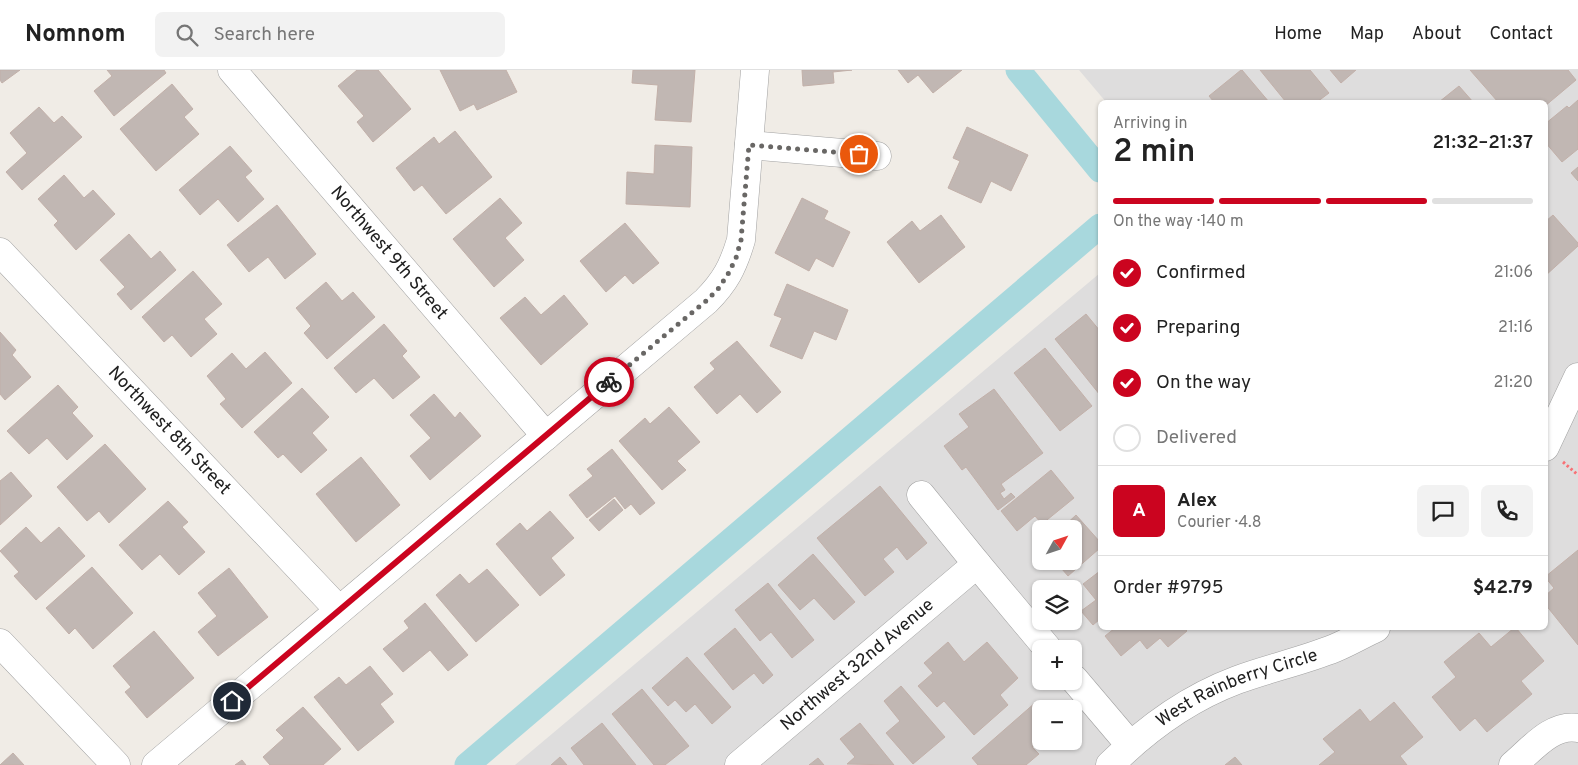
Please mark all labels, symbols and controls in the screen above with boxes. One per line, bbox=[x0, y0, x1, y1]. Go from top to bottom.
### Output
search box bbox=[155, 12, 505, 57]
text: Nomnom bbox=[25, 20, 125, 50]
icon: search bbox=[173, 21, 201, 49]
text: Search here bbox=[213, 23, 315, 47]
text: Home bbox=[1274, 23, 1322, 46]
text: Map bbox=[1350, 23, 1384, 46]
text: About bbox=[1412, 23, 1461, 46]
text: Contact bbox=[1489, 23, 1553, 46]
text: Arriving in bbox=[1113, 114, 1188, 134]
text: 21:32–21:37 bbox=[1432, 131, 1533, 155]
pin bbox=[838, 133, 880, 175]
text: 2 min bbox=[1113, 133, 1195, 173]
icon: bag bbox=[845, 140, 873, 168]
street label: Northwest 9th Street bbox=[325, 181, 453, 325]
text: On the way · 140 m bbox=[1113, 212, 1244, 232]
icon: check bbox=[1113, 259, 1141, 287]
text: Confirmed bbox=[1156, 261, 1246, 285]
text: 21:06 bbox=[1494, 263, 1533, 283]
icon: check bbox=[1113, 314, 1141, 342]
text: Preparing bbox=[1156, 316, 1240, 340]
text: 21:16 bbox=[1498, 318, 1533, 338]
courier bbox=[584, 357, 634, 407]
street label: Northwest 8th Street bbox=[103, 361, 236, 500]
icon: bike bbox=[595, 368, 623, 396]
icon: check bbox=[1113, 369, 1141, 397]
text: On the way bbox=[1156, 371, 1251, 395]
text: 21:20 bbox=[1494, 373, 1533, 393]
text: Delivered bbox=[1156, 426, 1237, 450]
button: chat bbox=[1417, 485, 1469, 537]
button: phone bbox=[1481, 485, 1533, 537]
text: Alex bbox=[1177, 489, 1217, 513]
text: A bbox=[1132, 499, 1146, 523]
text: Courier · 4.8 bbox=[1177, 513, 1261, 533]
north arrow bbox=[1032, 520, 1082, 570]
map controls bbox=[1032, 520, 1082, 750]
text: Order #9795 bbox=[1113, 576, 1224, 600]
text: $42.79 bbox=[1473, 576, 1533, 600]
button: layers bbox=[1032, 580, 1082, 630]
street label: Northwest 32nd Avenue bbox=[776, 594, 939, 736]
button: + bbox=[1032, 640, 1082, 690]
street label: West Rainberry Circle bbox=[1152, 644, 1321, 733]
pin bbox=[211, 680, 253, 722]
icon: home bbox=[218, 687, 246, 715]
button: − bbox=[1032, 700, 1082, 750]

